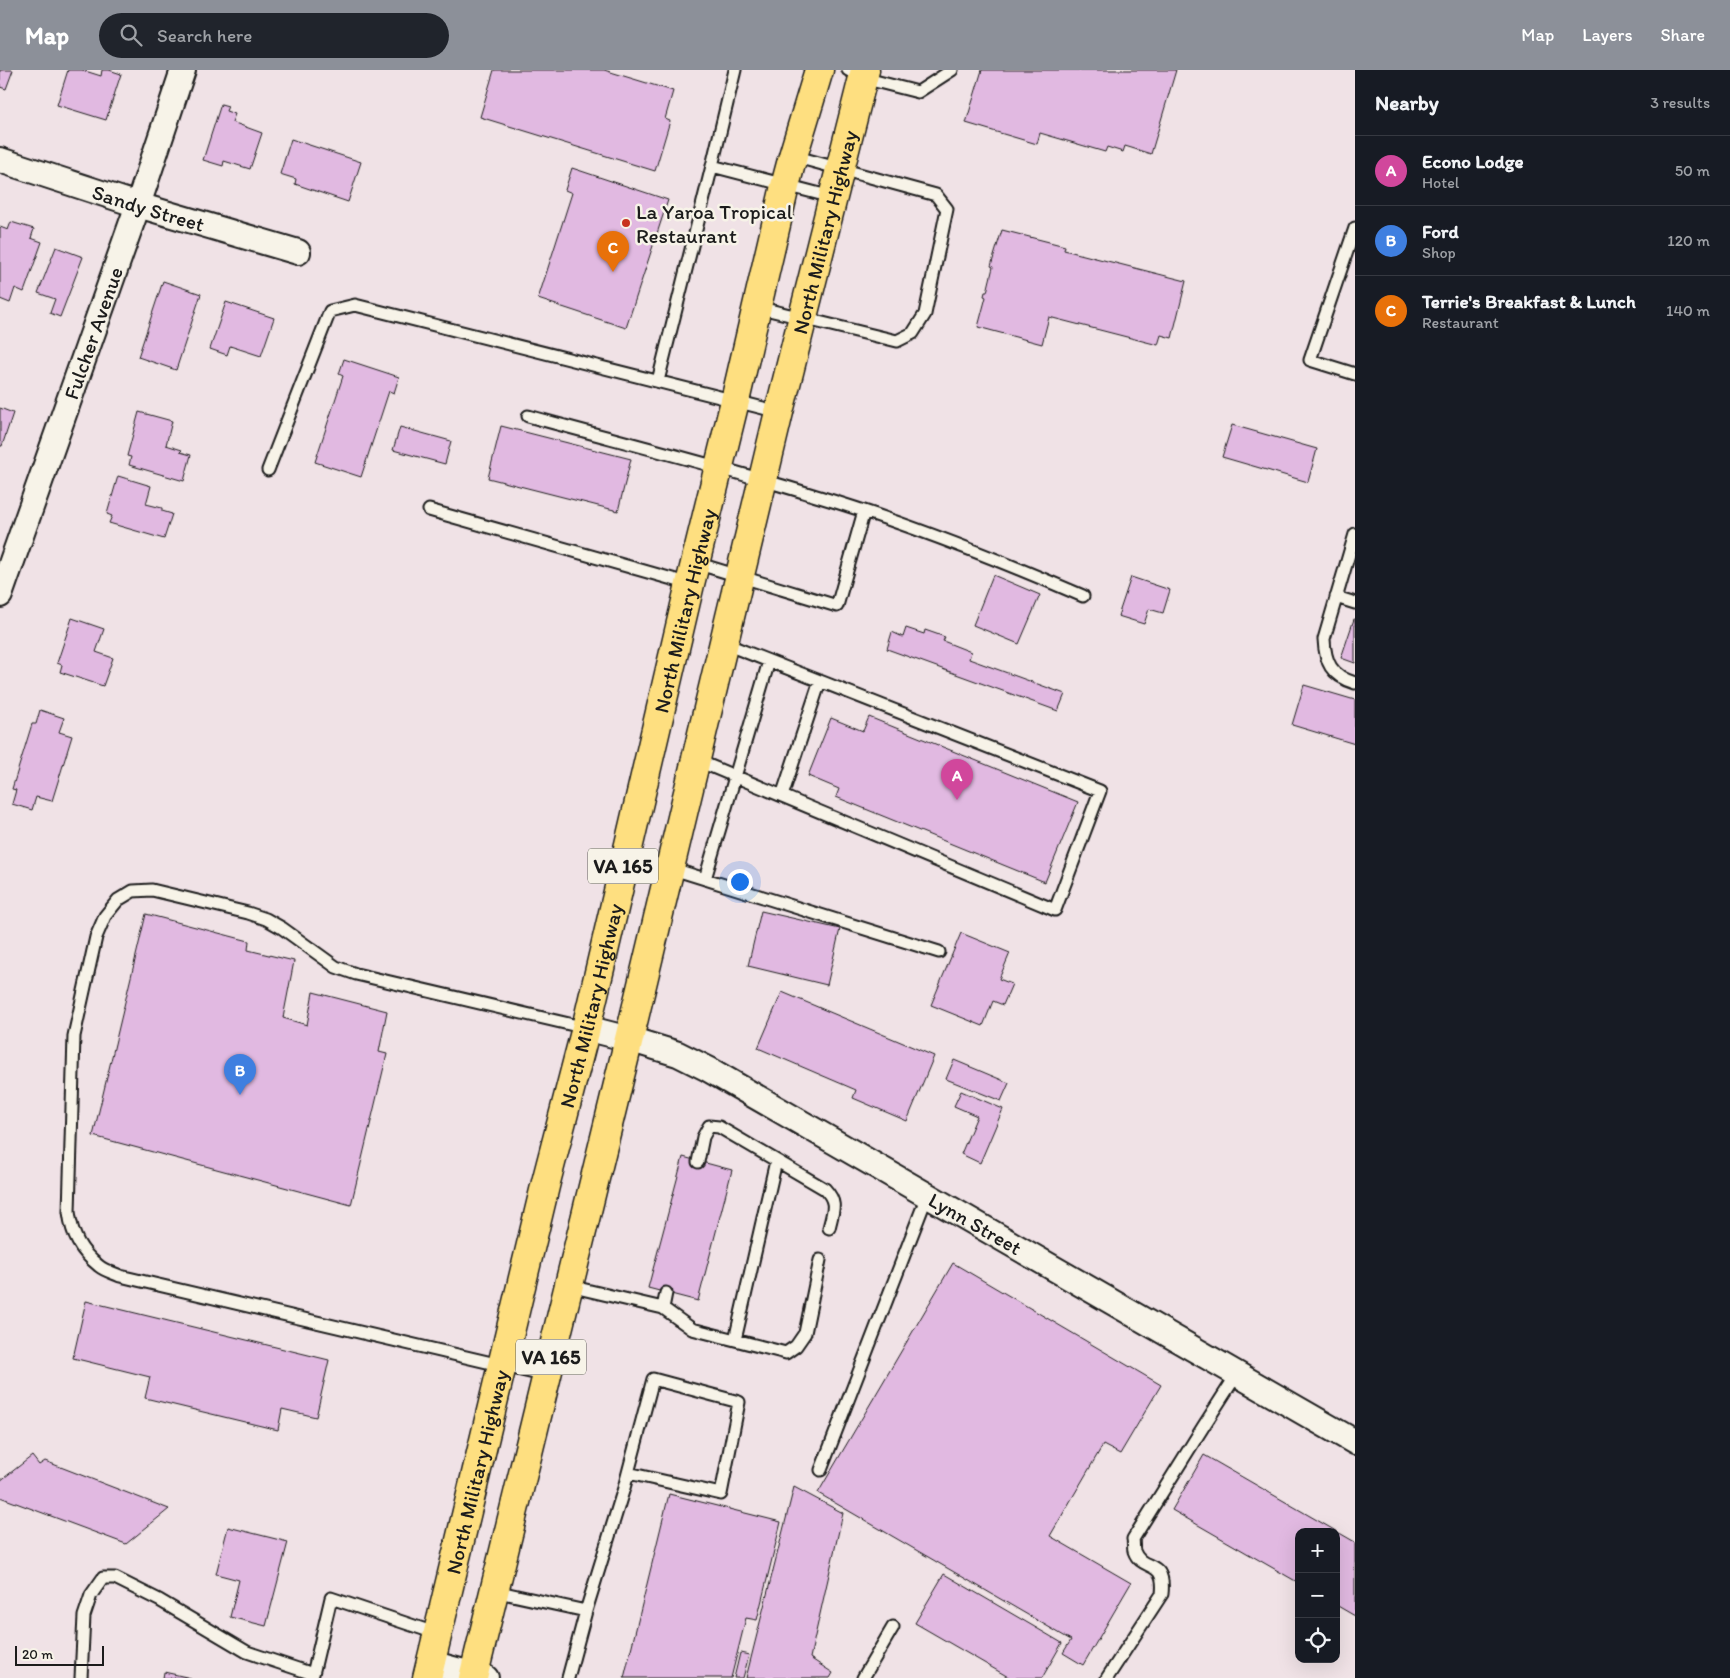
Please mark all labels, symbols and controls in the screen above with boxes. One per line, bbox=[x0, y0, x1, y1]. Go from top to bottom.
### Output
search box bbox=[99, 13, 449, 58]
text: Map bbox=[25, 21, 69, 50]
icon: search bbox=[117, 21, 145, 49]
text: Search here bbox=[157, 24, 252, 47]
text: Map bbox=[1521, 24, 1554, 46]
text: Layers bbox=[1582, 24, 1632, 46]
text: Share bbox=[1660, 24, 1705, 46]
text: Nearby bbox=[1375, 90, 1439, 115]
text: 3 results bbox=[1650, 93, 1710, 112]
street label: North Military Highway bbox=[787, 127, 862, 337]
text: Econo Lodge bbox=[1422, 150, 1524, 173]
text: A bbox=[1386, 161, 1396, 180]
text: 50 m bbox=[1675, 161, 1710, 180]
text: Hotel bbox=[1422, 173, 1459, 192]
street label: Sandy Street bbox=[89, 178, 208, 236]
place label: La Yaroa Tropical Restaurant bbox=[636, 199, 793, 248]
marker: La Yaroa Tropical Restaurant bbox=[620, 217, 632, 229]
text: Ford bbox=[1422, 220, 1459, 243]
pin: C bbox=[597, 231, 629, 272]
text: B bbox=[1386, 231, 1396, 250]
text: 120 m bbox=[1667, 231, 1710, 250]
text: Shop bbox=[1422, 243, 1456, 262]
street label: Fulcher Avenue bbox=[58, 263, 128, 403]
text: Terrie's Breakfast & Lunch bbox=[1422, 290, 1636, 313]
text: C bbox=[1386, 301, 1396, 320]
text: 140 m bbox=[1666, 301, 1710, 320]
text: Restaurant bbox=[1422, 313, 1499, 332]
street label: North Military Highway bbox=[648, 506, 721, 715]
pin: A bbox=[941, 759, 973, 800]
road number: VA 165 bbox=[588, 848, 658, 884]
your location bbox=[727, 869, 753, 895]
street label: North Military Highway bbox=[553, 901, 627, 1110]
pin: B bbox=[224, 1054, 256, 1095]
street label: Lynn Street bbox=[924, 1187, 1027, 1260]
road number: VA 165 bbox=[516, 1340, 586, 1374]
street label: North Military Highway bbox=[440, 1367, 513, 1577]
map controls bbox=[1295, 1528, 1340, 1663]
button: + bbox=[1295, 1528, 1340, 1573]
button: − bbox=[1295, 1573, 1340, 1618]
button: locate bbox=[1295, 1618, 1340, 1663]
scale bar bbox=[15, 1643, 104, 1666]
text: 20 m bbox=[22, 1646, 53, 1663]

